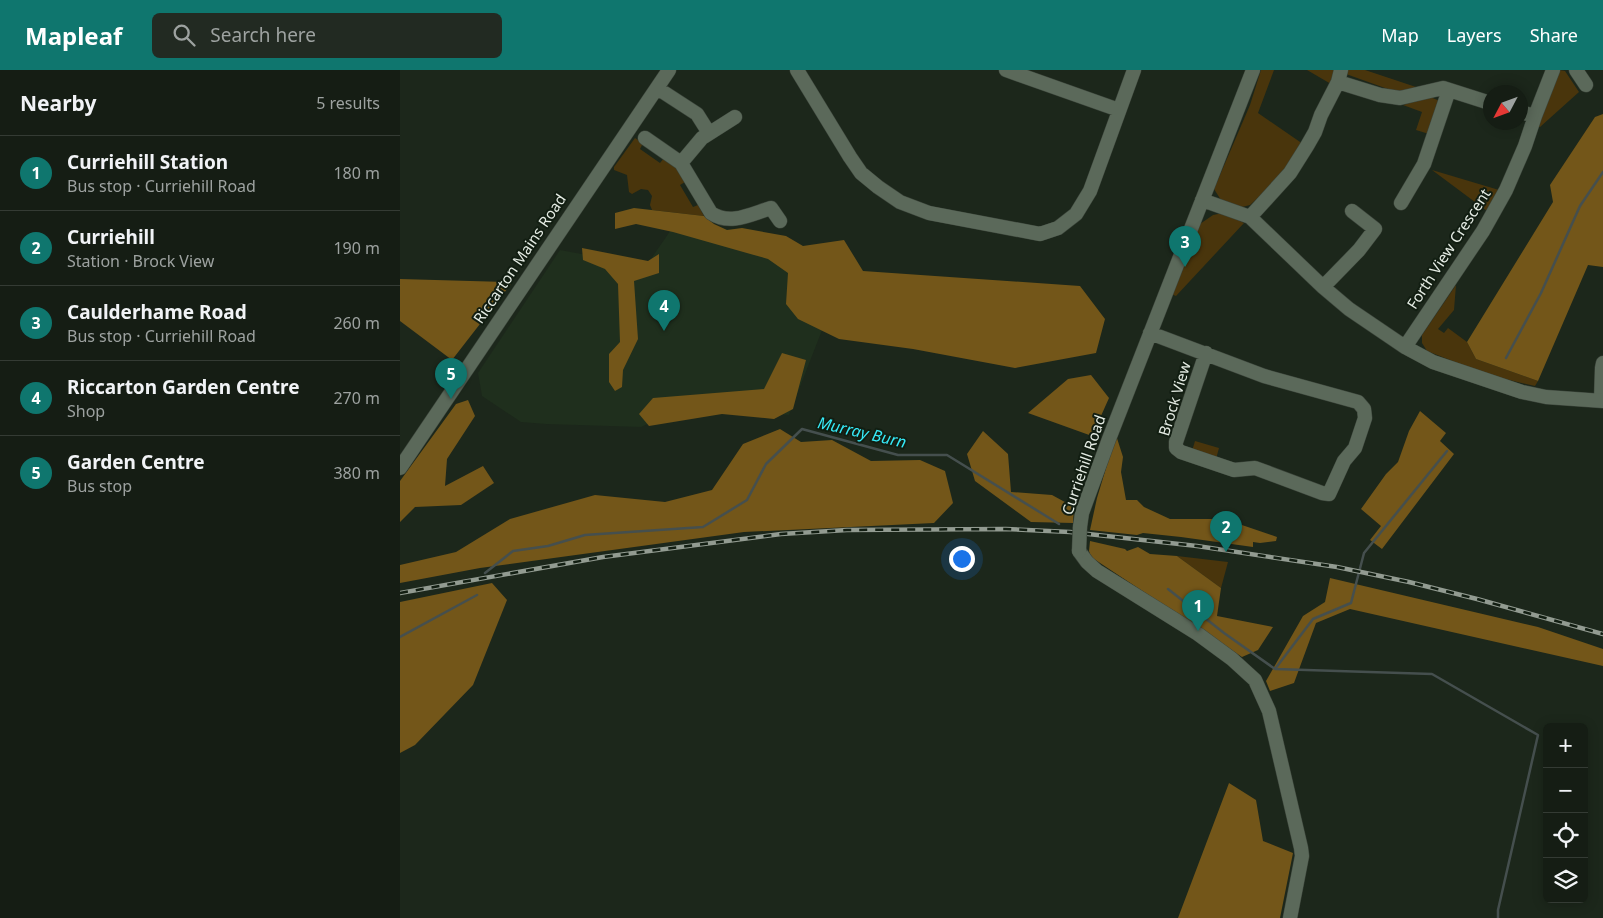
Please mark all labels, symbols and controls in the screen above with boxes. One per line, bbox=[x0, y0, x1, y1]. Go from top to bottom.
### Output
search box bbox=[152, 13, 502, 58]
text: Mapleaf bbox=[25, 19, 122, 52]
icon: search bbox=[170, 21, 198, 49]
text: Search here bbox=[210, 22, 316, 48]
text: Map bbox=[1381, 23, 1419, 47]
text: Layers bbox=[1447, 23, 1502, 47]
text: Share bbox=[1530, 23, 1578, 47]
north arrow bbox=[1483, 85, 1528, 130]
text: Nearby bbox=[20, 89, 96, 117]
text: 5 results bbox=[316, 92, 380, 114]
text: Curriehill Station bbox=[67, 149, 228, 175]
text: 1 bbox=[31, 162, 41, 184]
text: 180 m bbox=[333, 162, 380, 184]
text: Bus stop · Curriehill Road bbox=[67, 175, 256, 197]
street label: Forth View Crescent bbox=[1402, 184, 1495, 312]
street label: Riccarton Mains Road bbox=[468, 190, 570, 327]
text: Curriehill bbox=[67, 224, 155, 250]
pin: 3 bbox=[1169, 226, 1201, 267]
text: 2 bbox=[31, 237, 41, 259]
text: 190 m bbox=[333, 237, 380, 259]
text: Station · Brock View bbox=[67, 250, 214, 272]
pin: 4 bbox=[648, 290, 680, 331]
text: Caulderhame Road bbox=[67, 299, 247, 325]
text: 3 bbox=[31, 312, 41, 334]
text: 260 m bbox=[333, 312, 380, 334]
text: Bus stop · Curriehill Road bbox=[67, 325, 256, 347]
pin: 5 bbox=[435, 358, 467, 399]
street label: Brock View bbox=[1153, 359, 1195, 438]
text: Riccarton Garden Centre bbox=[67, 374, 300, 400]
text: 4 bbox=[31, 387, 41, 409]
text: 270 m bbox=[333, 387, 380, 409]
text: Shop bbox=[67, 400, 105, 422]
water label: Murray Burn bbox=[816, 411, 908, 453]
street label: Curriehill Road bbox=[1057, 412, 1109, 517]
text: Garden Centre bbox=[67, 449, 205, 475]
text: 5 bbox=[31, 462, 41, 484]
text: 380 m bbox=[333, 462, 380, 484]
text: Bus stop bbox=[67, 475, 132, 497]
pin: 2 bbox=[1210, 511, 1242, 552]
your location bbox=[949, 546, 975, 572]
pin: 1 bbox=[1182, 590, 1214, 631]
map controls bbox=[1543, 723, 1588, 903]
button: + bbox=[1543, 723, 1588, 768]
button: − bbox=[1543, 768, 1588, 813]
button: locate bbox=[1543, 813, 1588, 858]
button: layers bbox=[1543, 858, 1588, 903]

